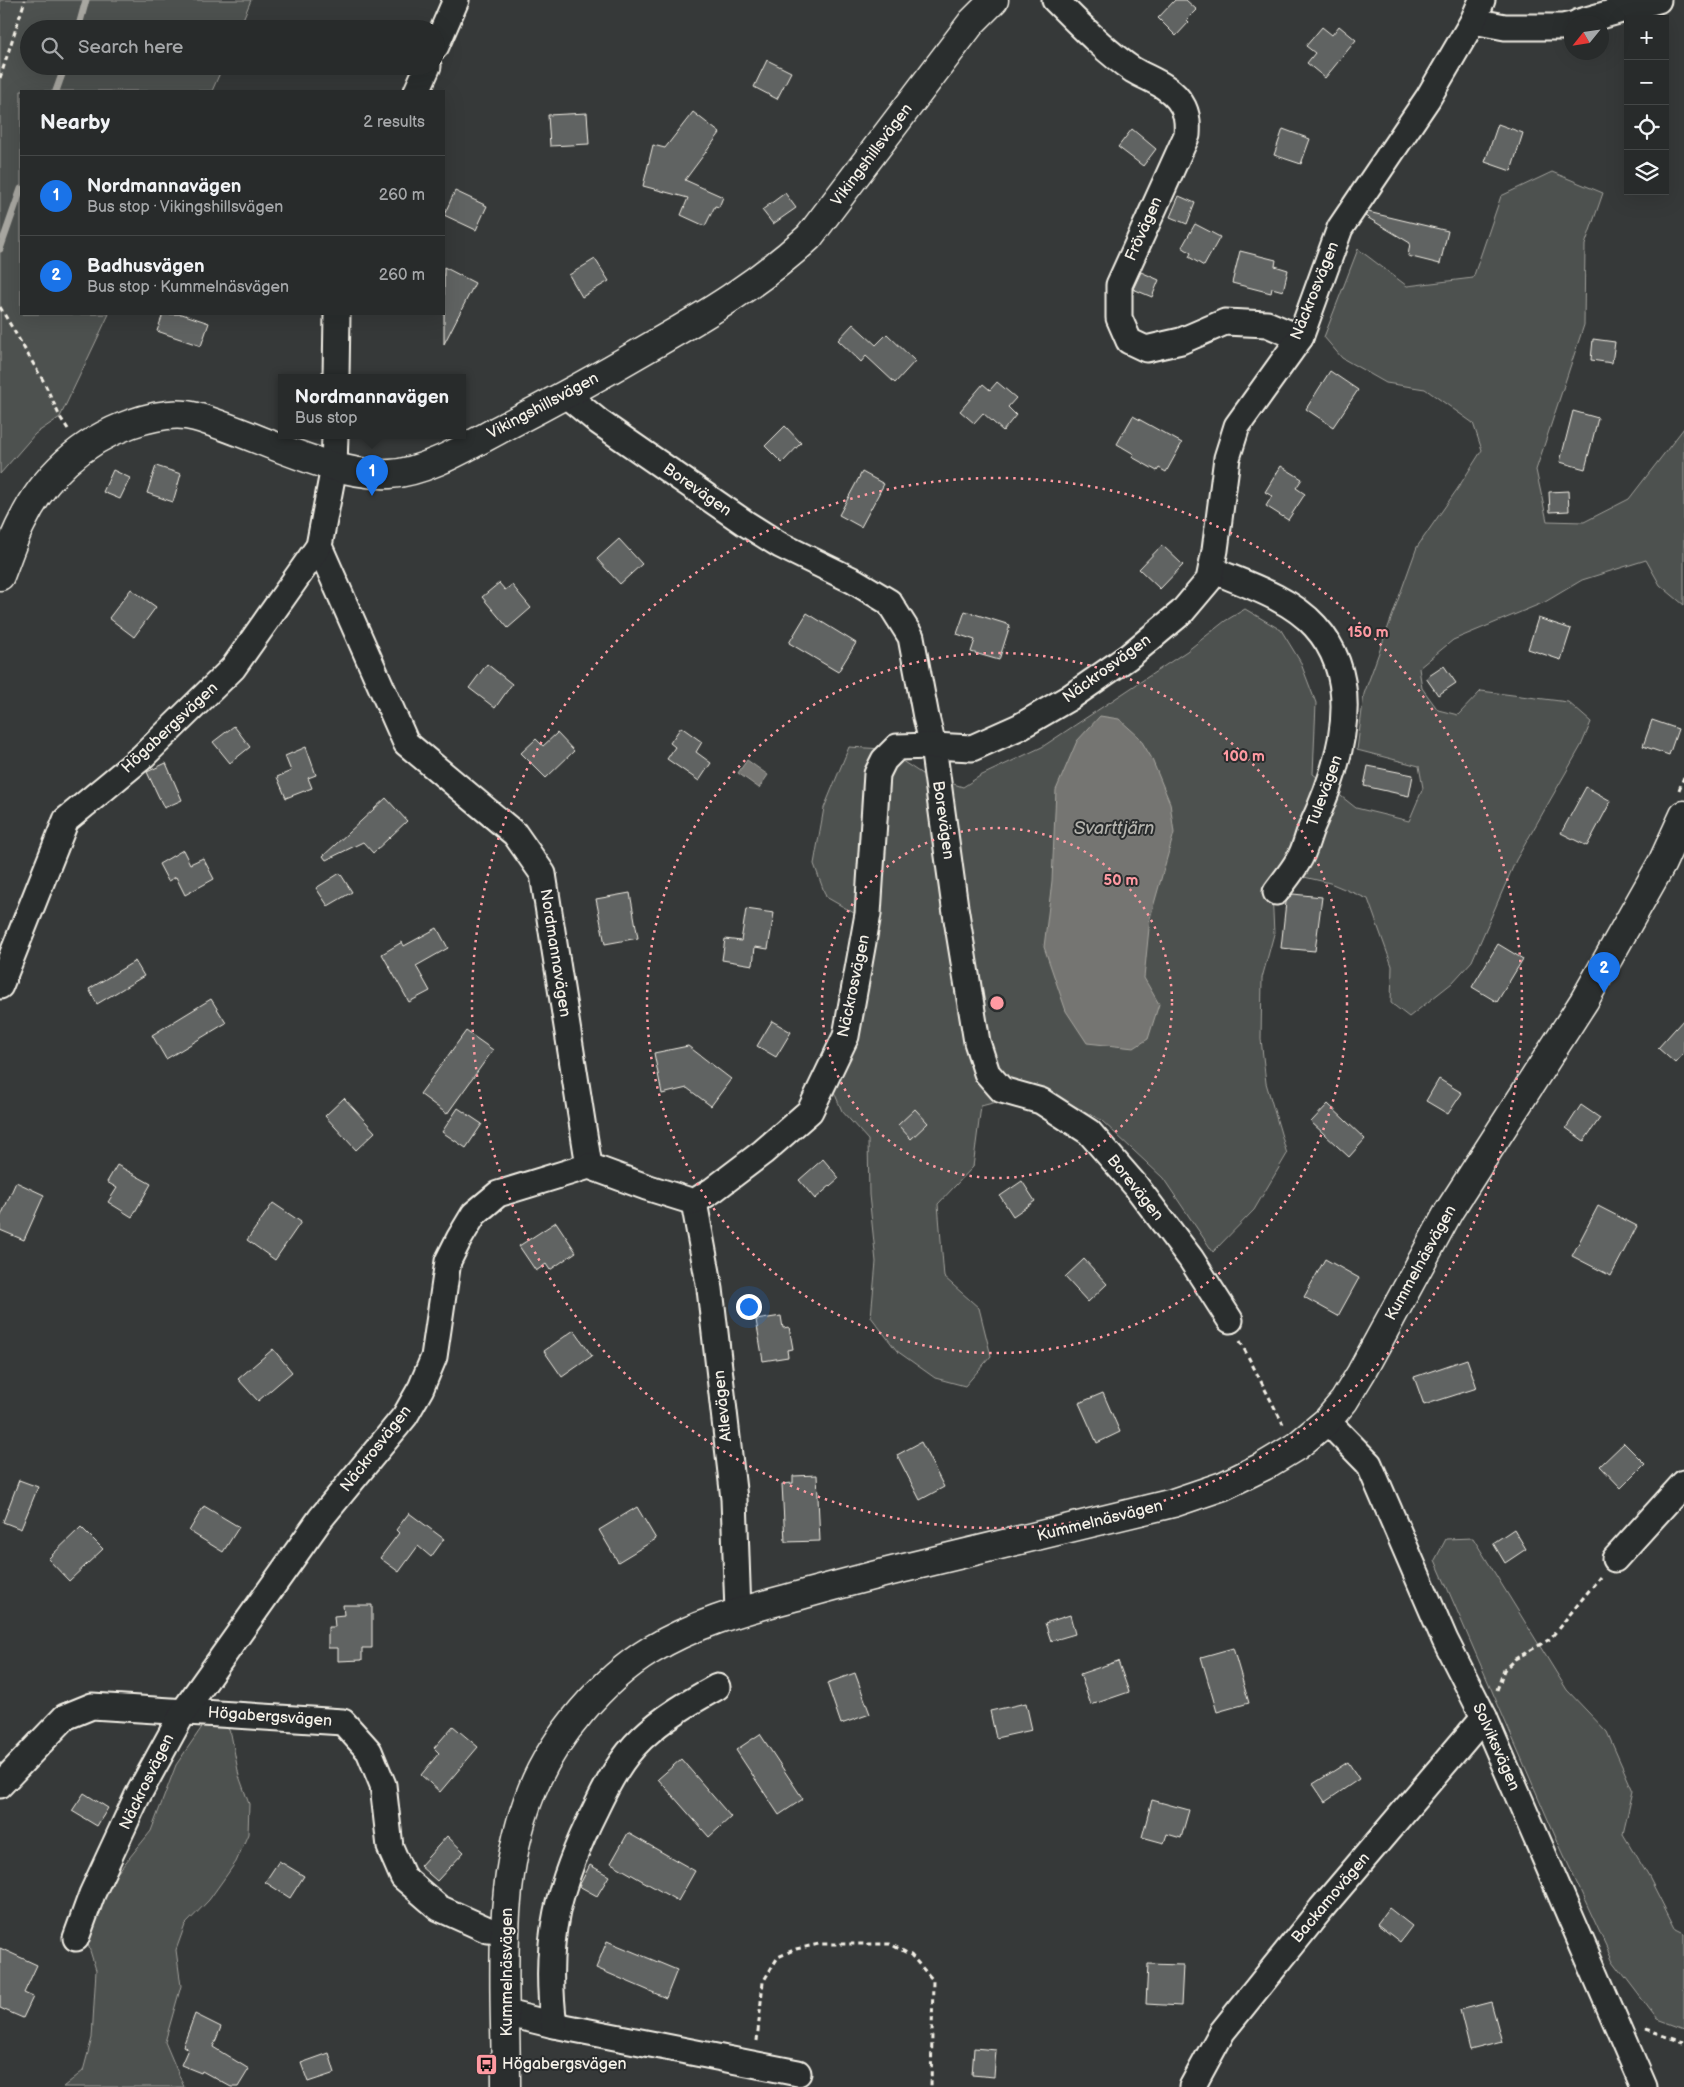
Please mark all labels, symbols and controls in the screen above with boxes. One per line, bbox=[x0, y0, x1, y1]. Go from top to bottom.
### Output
north arrow bbox=[1564, 15, 1609, 60]
map controls bbox=[1624, 15, 1669, 195]
button: + bbox=[1624, 15, 1669, 60]
search box bbox=[20, 20, 445, 75]
icon: search bbox=[38, 34, 66, 62]
text: Search here bbox=[78, 36, 183, 59]
button: − bbox=[1624, 60, 1669, 105]
street label: Vikingshillsvägen bbox=[827, 100, 917, 210]
button: locate bbox=[1624, 105, 1669, 150]
text: Nearby bbox=[40, 110, 110, 135]
text: 2 results bbox=[363, 113, 425, 132]
button: layers bbox=[1624, 150, 1669, 195]
text: Nordmannavägen bbox=[87, 175, 241, 198]
text: 1 bbox=[53, 186, 59, 205]
text: 260 m bbox=[379, 186, 425, 205]
street label: Frövägen bbox=[1121, 194, 1167, 264]
text: Bus stop · Vikingshillsvägen bbox=[87, 198, 283, 217]
street label: Näckrosvägen bbox=[1287, 239, 1343, 343]
text: Badhusvägen bbox=[87, 255, 205, 278]
text: 2 bbox=[51, 266, 61, 285]
text: 260 m bbox=[379, 266, 425, 285]
text: Bus stop · Kummelnäsvägen bbox=[87, 278, 289, 297]
street label: Vikingshillsvägen bbox=[484, 369, 602, 443]
popup bbox=[278, 374, 466, 439]
text: Nordmannavägen bbox=[295, 386, 449, 409]
text: Bus stop bbox=[295, 409, 358, 428]
pin: 1 bbox=[356, 455, 388, 496]
street label: Borevägen bbox=[659, 459, 735, 521]
text: 150 m bbox=[1347, 623, 1389, 642]
street label: Näckrosvägen bbox=[1059, 631, 1155, 707]
street label: Högabergsvägen bbox=[118, 679, 222, 777]
text: 100 m bbox=[1223, 747, 1265, 766]
street label: Tulevägen bbox=[1303, 753, 1347, 829]
street label: Borevägen bbox=[928, 779, 958, 861]
water label: Svarttjärn bbox=[1074, 818, 1154, 839]
text: 50 m bbox=[1104, 871, 1139, 890]
street label: Nordmannavägen bbox=[535, 888, 575, 1018]
street label: Näckrosvägen bbox=[834, 933, 874, 1039]
pin: 2 bbox=[1588, 952, 1620, 993]
centre of rings bbox=[988, 994, 1006, 1012]
street label: Borevägen bbox=[1103, 1151, 1167, 1225]
street label: Kummelnäsvägen bbox=[1381, 1202, 1461, 1324]
your location bbox=[736, 1294, 762, 1320]
street label: Atlevägen bbox=[710, 1369, 736, 1443]
street label: Näckrosvägen bbox=[336, 1402, 416, 1496]
street label: Kummelnäsvägen bbox=[1035, 1496, 1165, 1546]
street label: Solviksvägen bbox=[1468, 1700, 1524, 1794]
street label: Högabergsvägen bbox=[207, 1703, 333, 1731]
street label: Näckrosvägen bbox=[116, 1731, 178, 1833]
street label: Backamovägen bbox=[1288, 1849, 1374, 1947]
street label: Kummelnäsvägen bbox=[498, 1908, 517, 2036]
bus stop icon: Högabergsvägen bbox=[474, 2052, 498, 2076]
place label: Högabergsvägen bbox=[502, 2055, 626, 2074]

